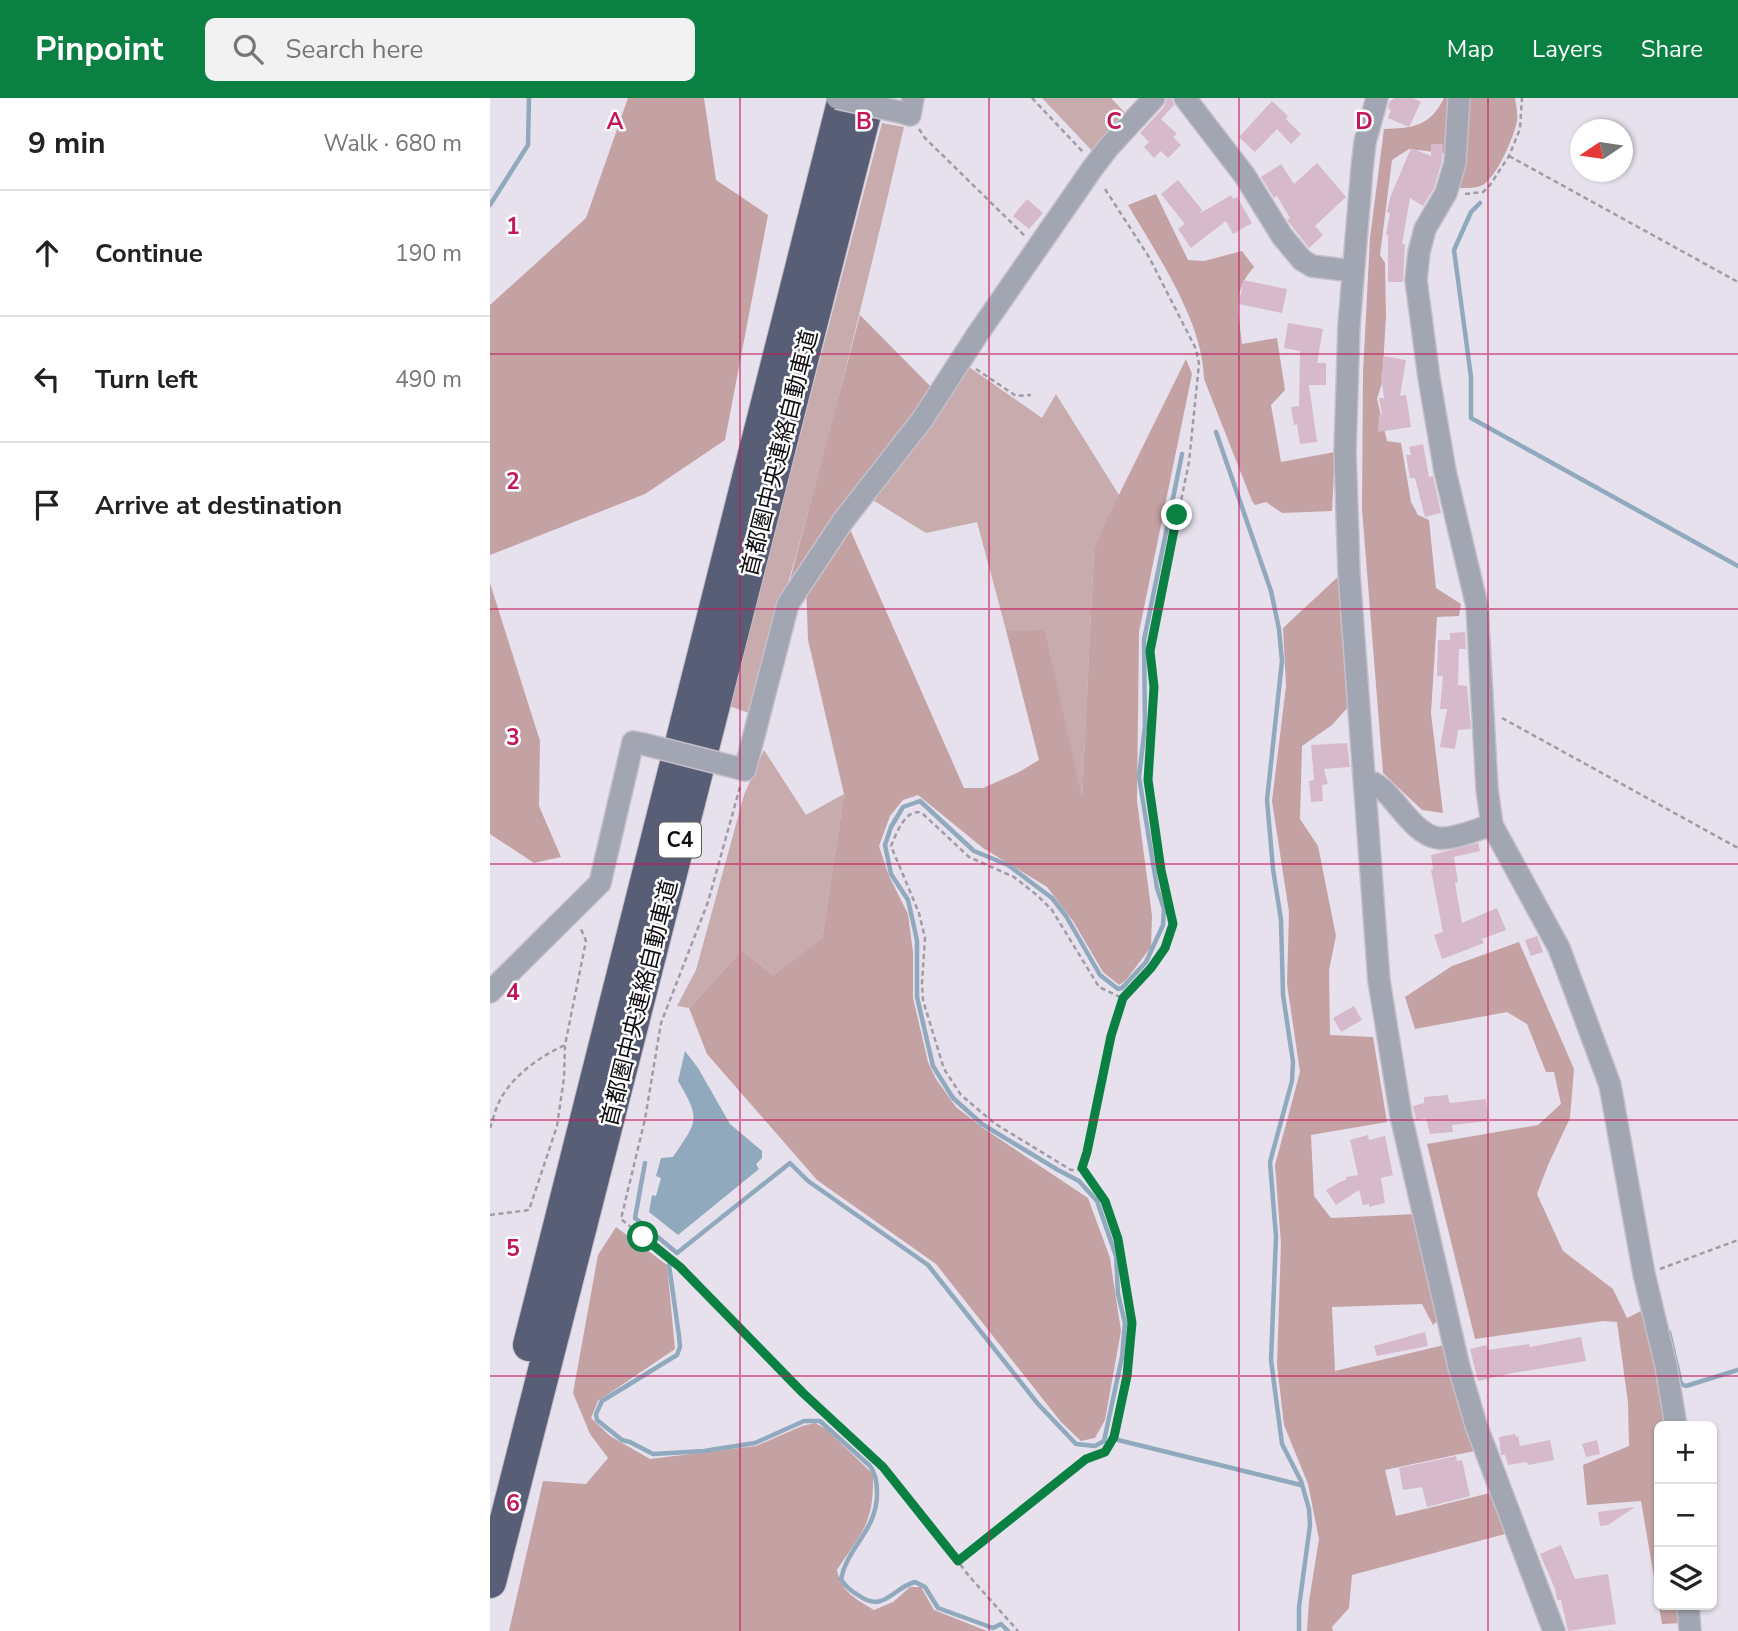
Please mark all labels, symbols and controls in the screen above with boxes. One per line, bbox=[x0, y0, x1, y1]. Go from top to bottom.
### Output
search box bbox=[205, 18, 695, 81]
text: Pinpoint bbox=[35, 27, 163, 72]
icon: search bbox=[229, 30, 267, 68]
text: Search here bbox=[285, 32, 423, 67]
text: Map bbox=[1447, 33, 1494, 65]
text: Layers bbox=[1532, 33, 1603, 65]
text: Share bbox=[1641, 33, 1703, 65]
text: A bbox=[606, 106, 624, 137]
text: B bbox=[856, 106, 872, 137]
text: C bbox=[1106, 106, 1122, 137]
text: D bbox=[1355, 106, 1373, 137]
north arrow bbox=[1570, 119, 1633, 182]
text: 9 min bbox=[28, 123, 106, 164]
text: Walk · 680 m bbox=[323, 128, 462, 159]
text: 1 bbox=[506, 211, 520, 242]
icon: ahead bbox=[28, 234, 66, 272]
text: Continue bbox=[95, 236, 203, 271]
text: 190 m bbox=[395, 238, 462, 269]
street label: 首都圏中央連絡自動車道 bbox=[734, 327, 825, 580]
icon: left bbox=[28, 360, 66, 398]
text: Turn left bbox=[95, 362, 198, 397]
text: 490 m bbox=[395, 364, 462, 395]
text: 2 bbox=[506, 466, 520, 497]
icon: arrive bbox=[28, 486, 66, 524]
text: Arrive at destination bbox=[95, 488, 342, 523]
route end bbox=[1161, 499, 1192, 530]
text: 3 bbox=[506, 722, 520, 753]
road number: C4 bbox=[659, 822, 701, 858]
street label: 首都圏中央連絡自動車道 bbox=[594, 877, 685, 1130]
text: 4 bbox=[506, 977, 520, 1008]
route start bbox=[627, 1221, 658, 1252]
text: 5 bbox=[506, 1233, 520, 1264]
map controls bbox=[1654, 1421, 1717, 1610]
button: + bbox=[1654, 1421, 1717, 1484]
button: − bbox=[1654, 1484, 1717, 1547]
text: 6 bbox=[506, 1488, 520, 1519]
button: layers bbox=[1654, 1547, 1717, 1610]

